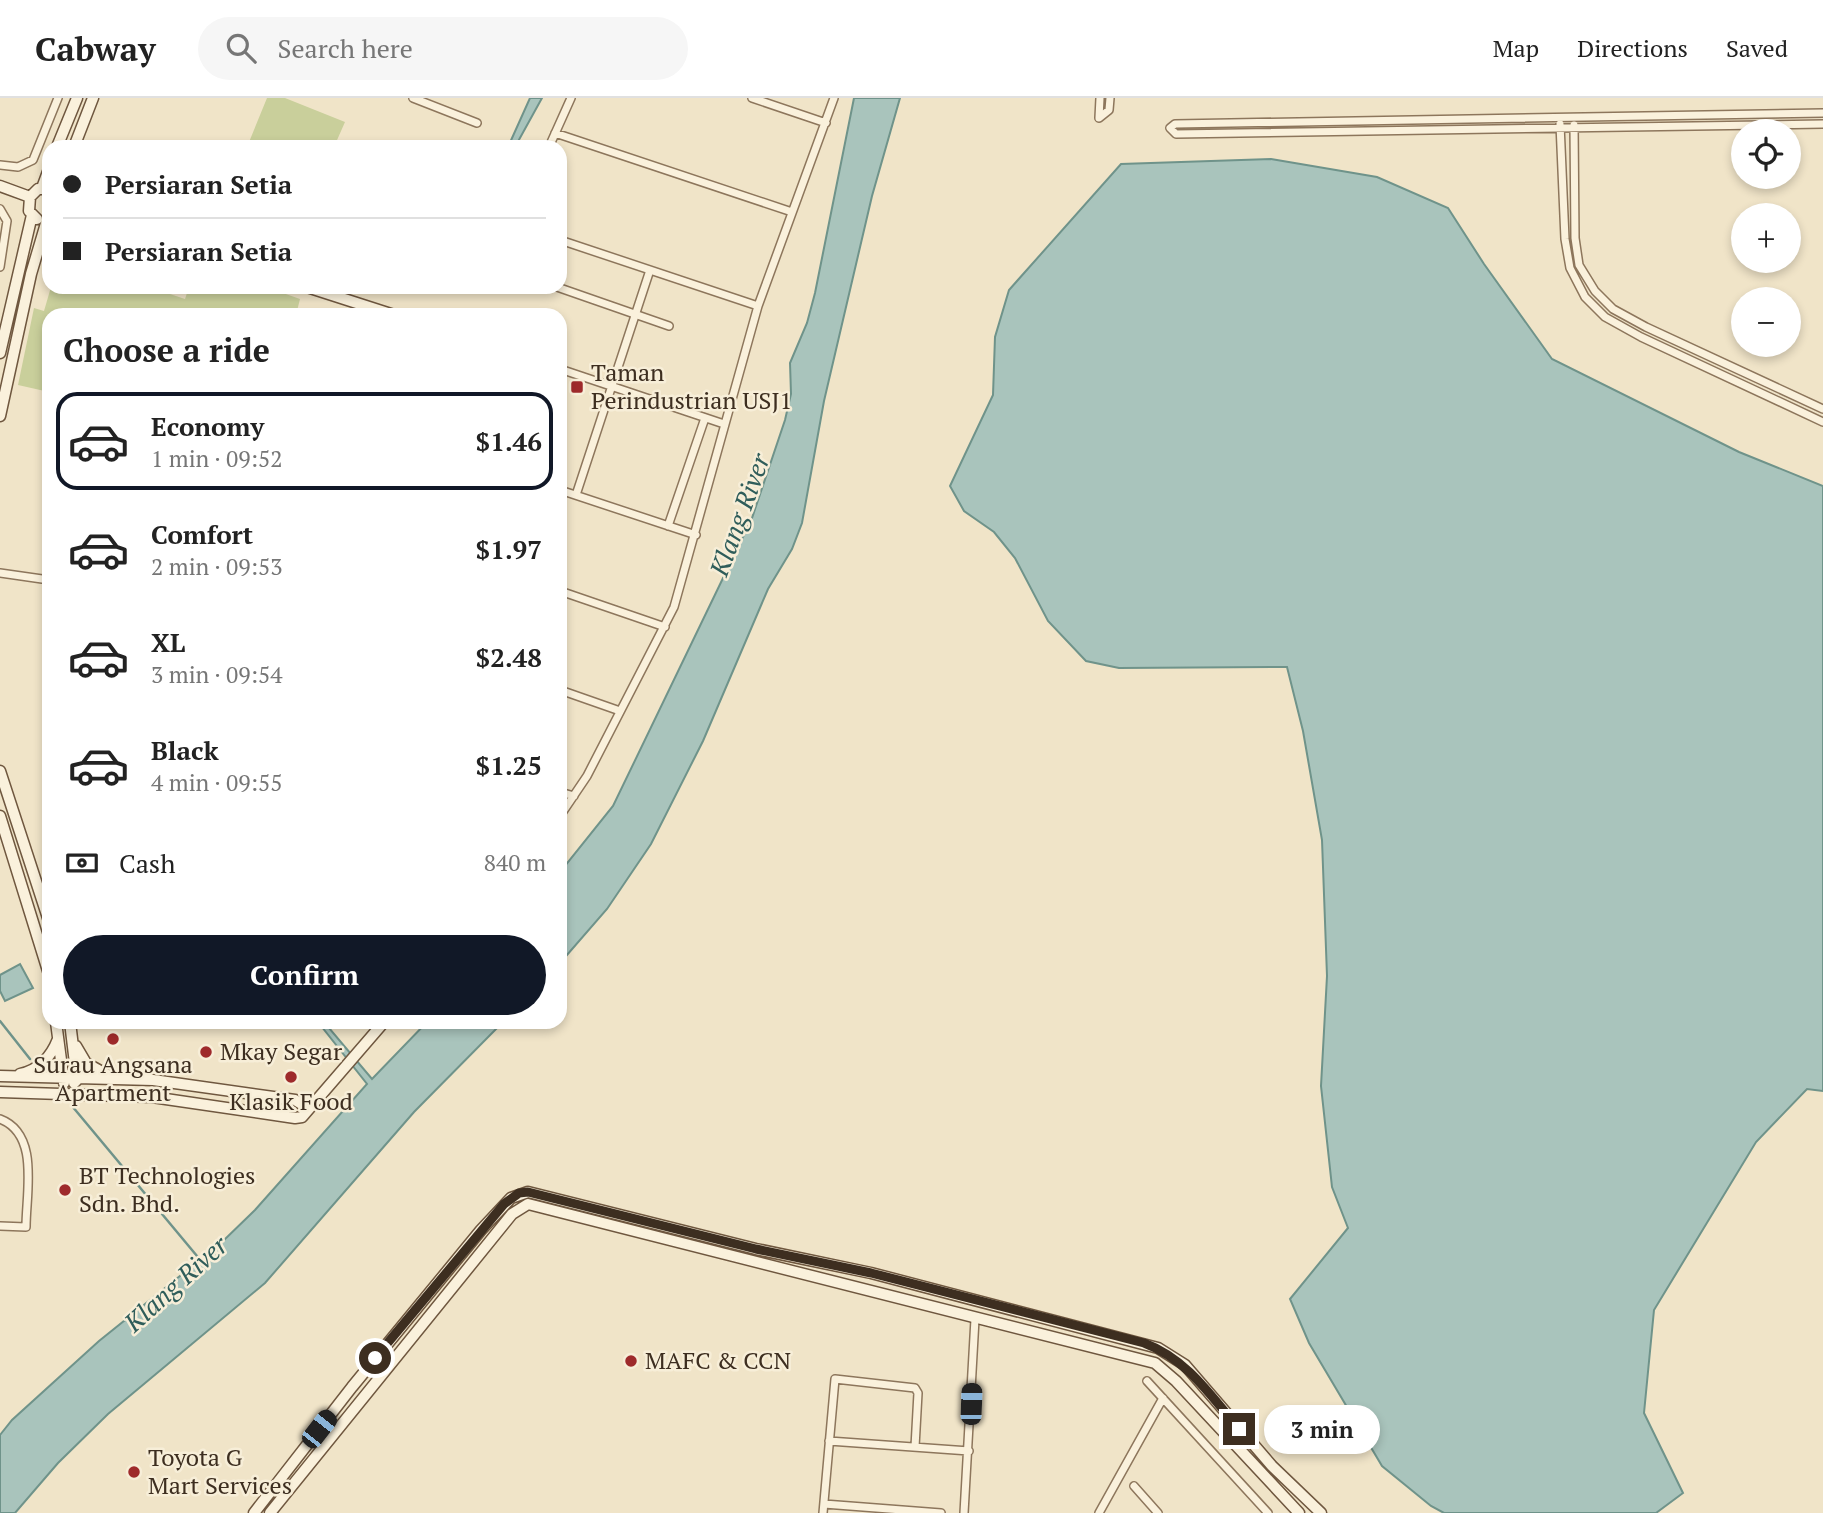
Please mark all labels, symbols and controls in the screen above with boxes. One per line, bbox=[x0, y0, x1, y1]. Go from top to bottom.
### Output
search box bbox=[198, 17, 688, 80]
text: Cabway bbox=[35, 27, 156, 70]
icon: search bbox=[222, 29, 260, 67]
text: Search here bbox=[278, 31, 413, 65]
text: Map bbox=[1493, 32, 1539, 64]
text: Directions bbox=[1577, 32, 1688, 64]
text: Saved bbox=[1726, 32, 1788, 64]
map controls bbox=[1731, 119, 1801, 357]
button: locate bbox=[1731, 119, 1801, 189]
text: Persiaran Setia bbox=[105, 167, 292, 201]
button: + bbox=[1731, 203, 1801, 273]
text: Persiaran Setia bbox=[105, 234, 292, 268]
button: − bbox=[1731, 287, 1801, 357]
text: Choose a ride bbox=[63, 329, 270, 371]
place label: Taman Perindustrian USJ1 bbox=[591, 356, 792, 416]
marker: Taman Perindustrian USJ1 bbox=[569, 379, 585, 395]
text: Economy bbox=[151, 409, 264, 443]
icon: car bbox=[67, 410, 130, 473]
text: $1.46 bbox=[476, 424, 542, 458]
text: 1 min · 09:52 bbox=[151, 443, 283, 474]
water label: Klang River bbox=[701, 448, 777, 581]
text: Comfort bbox=[151, 517, 253, 551]
icon: car bbox=[67, 518, 130, 581]
text: $1.97 bbox=[476, 532, 542, 566]
text: 2 min · 09:53 bbox=[151, 551, 283, 582]
text: XL bbox=[151, 625, 185, 659]
icon: car bbox=[67, 626, 130, 689]
text: $2.48 bbox=[476, 640, 542, 674]
text: 3 min · 09:54 bbox=[151, 659, 283, 690]
text: Black bbox=[151, 733, 219, 767]
icon: car bbox=[67, 734, 130, 797]
text: $1.25 bbox=[476, 748, 542, 782]
text: 4 min · 09:55 bbox=[151, 767, 283, 798]
icon: cash bbox=[63, 844, 101, 882]
text: Cash bbox=[119, 846, 175, 880]
text: 840 m bbox=[484, 847, 546, 878]
button: Confirm bbox=[63, 935, 546, 1015]
marker: Surau Angsana Apartment bbox=[105, 1031, 121, 1047]
place label: Mkay Segar bbox=[220, 1035, 343, 1067]
marker: Mkay Segar bbox=[198, 1044, 214, 1060]
place label: Surau Angsana Apartment bbox=[33, 1048, 193, 1108]
marker: Klasik Food bbox=[283, 1069, 299, 1085]
place label: Klasik Food bbox=[229, 1085, 353, 1117]
place label: BT Technologies Sdn. Bhd. bbox=[79, 1159, 255, 1219]
marker: BT Technologies Sdn. Bhd. bbox=[57, 1182, 73, 1198]
water label: Klang River bbox=[116, 1227, 235, 1339]
route start bbox=[359, 1342, 391, 1374]
place label: MAFC & CCN bbox=[645, 1344, 791, 1376]
marker: MAFC & CCN bbox=[623, 1353, 639, 1369]
car bbox=[960, 1383, 983, 1425]
callout: 3 min bbox=[1264, 1404, 1379, 1454]
car bbox=[298, 1406, 341, 1452]
route end bbox=[1223, 1413, 1255, 1445]
text: 3 min bbox=[1291, 1414, 1353, 1445]
place label: Toyota G Mart Services bbox=[148, 1441, 292, 1501]
marker: Toyota G Mart Services bbox=[126, 1464, 142, 1480]

